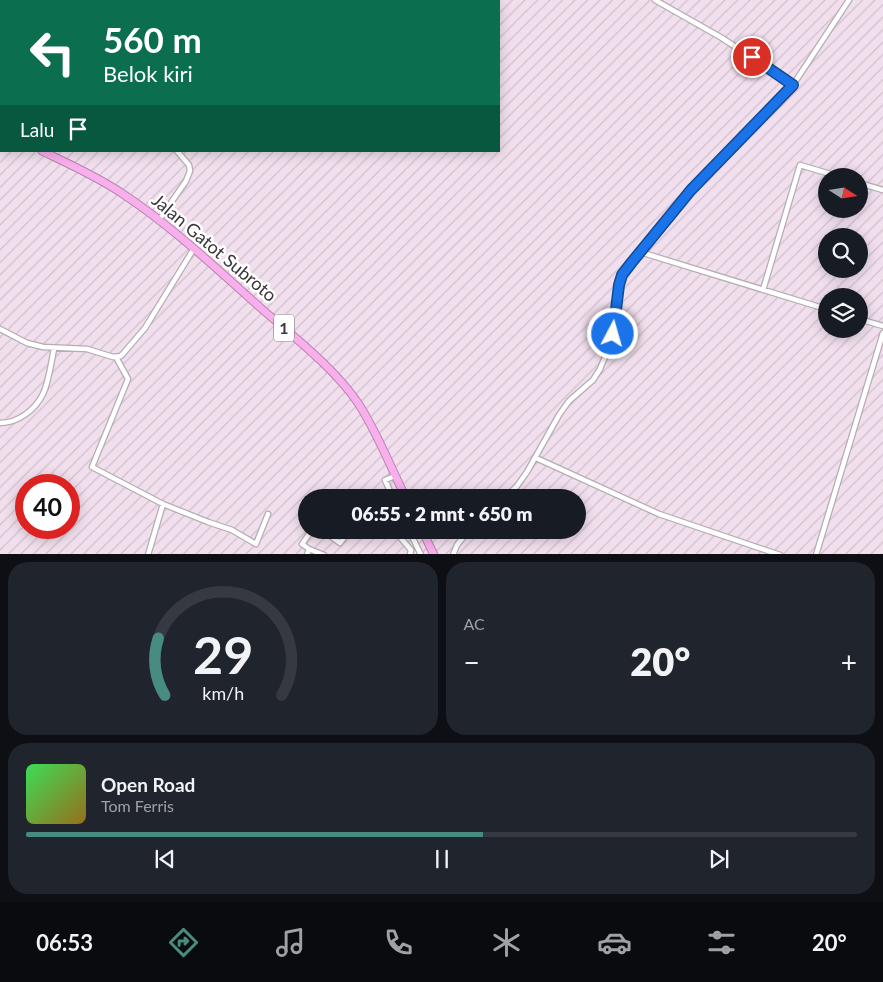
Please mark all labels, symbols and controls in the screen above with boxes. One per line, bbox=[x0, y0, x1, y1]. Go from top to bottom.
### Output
text: 560 m bbox=[103, 18, 202, 60]
icon: left bbox=[20, 20, 85, 85]
pin bbox=[731, 36, 773, 78]
icon: arrive bbox=[738, 43, 766, 71]
text: Belok kiri bbox=[103, 60, 193, 87]
icon: arrive bbox=[64, 115, 92, 143]
text: Lalu bbox=[20, 118, 54, 141]
north arrow bbox=[818, 168, 868, 218]
map controls bbox=[818, 168, 868, 338]
street label: Jalan Gatot Subroto bbox=[148, 189, 281, 306]
button: search bbox=[818, 228, 868, 278]
button: layers bbox=[818, 288, 868, 338]
position arrow bbox=[586, 307, 638, 359]
road number: 1 bbox=[274, 314, 294, 342]
speed limit sign: 40 bbox=[15, 474, 80, 539]
text: 06:55 · 2 mnt · 650 m bbox=[352, 502, 532, 525]
text: AC bbox=[464, 614, 485, 633]
text: 29 bbox=[193, 623, 253, 685]
text: 20° bbox=[630, 638, 690, 684]
text: − bbox=[464, 645, 480, 679]
text: + bbox=[841, 645, 857, 679]
text: km/h bbox=[202, 682, 244, 704]
text: Open Road bbox=[101, 773, 195, 796]
text: Tom Ferris bbox=[101, 796, 174, 815]
icon: previous bbox=[151, 845, 179, 873]
icon: pause bbox=[428, 845, 456, 873]
icon: next bbox=[705, 845, 733, 873]
icon: directions bbox=[166, 925, 201, 960]
icon: music bbox=[273, 925, 308, 960]
icon: phone bbox=[381, 925, 416, 960]
icon: climate bbox=[489, 925, 524, 960]
icon: car bbox=[597, 925, 632, 960]
icon: filters bbox=[704, 925, 739, 960]
text: 06:53 bbox=[36, 929, 93, 956]
text: 20° bbox=[812, 929, 847, 956]

